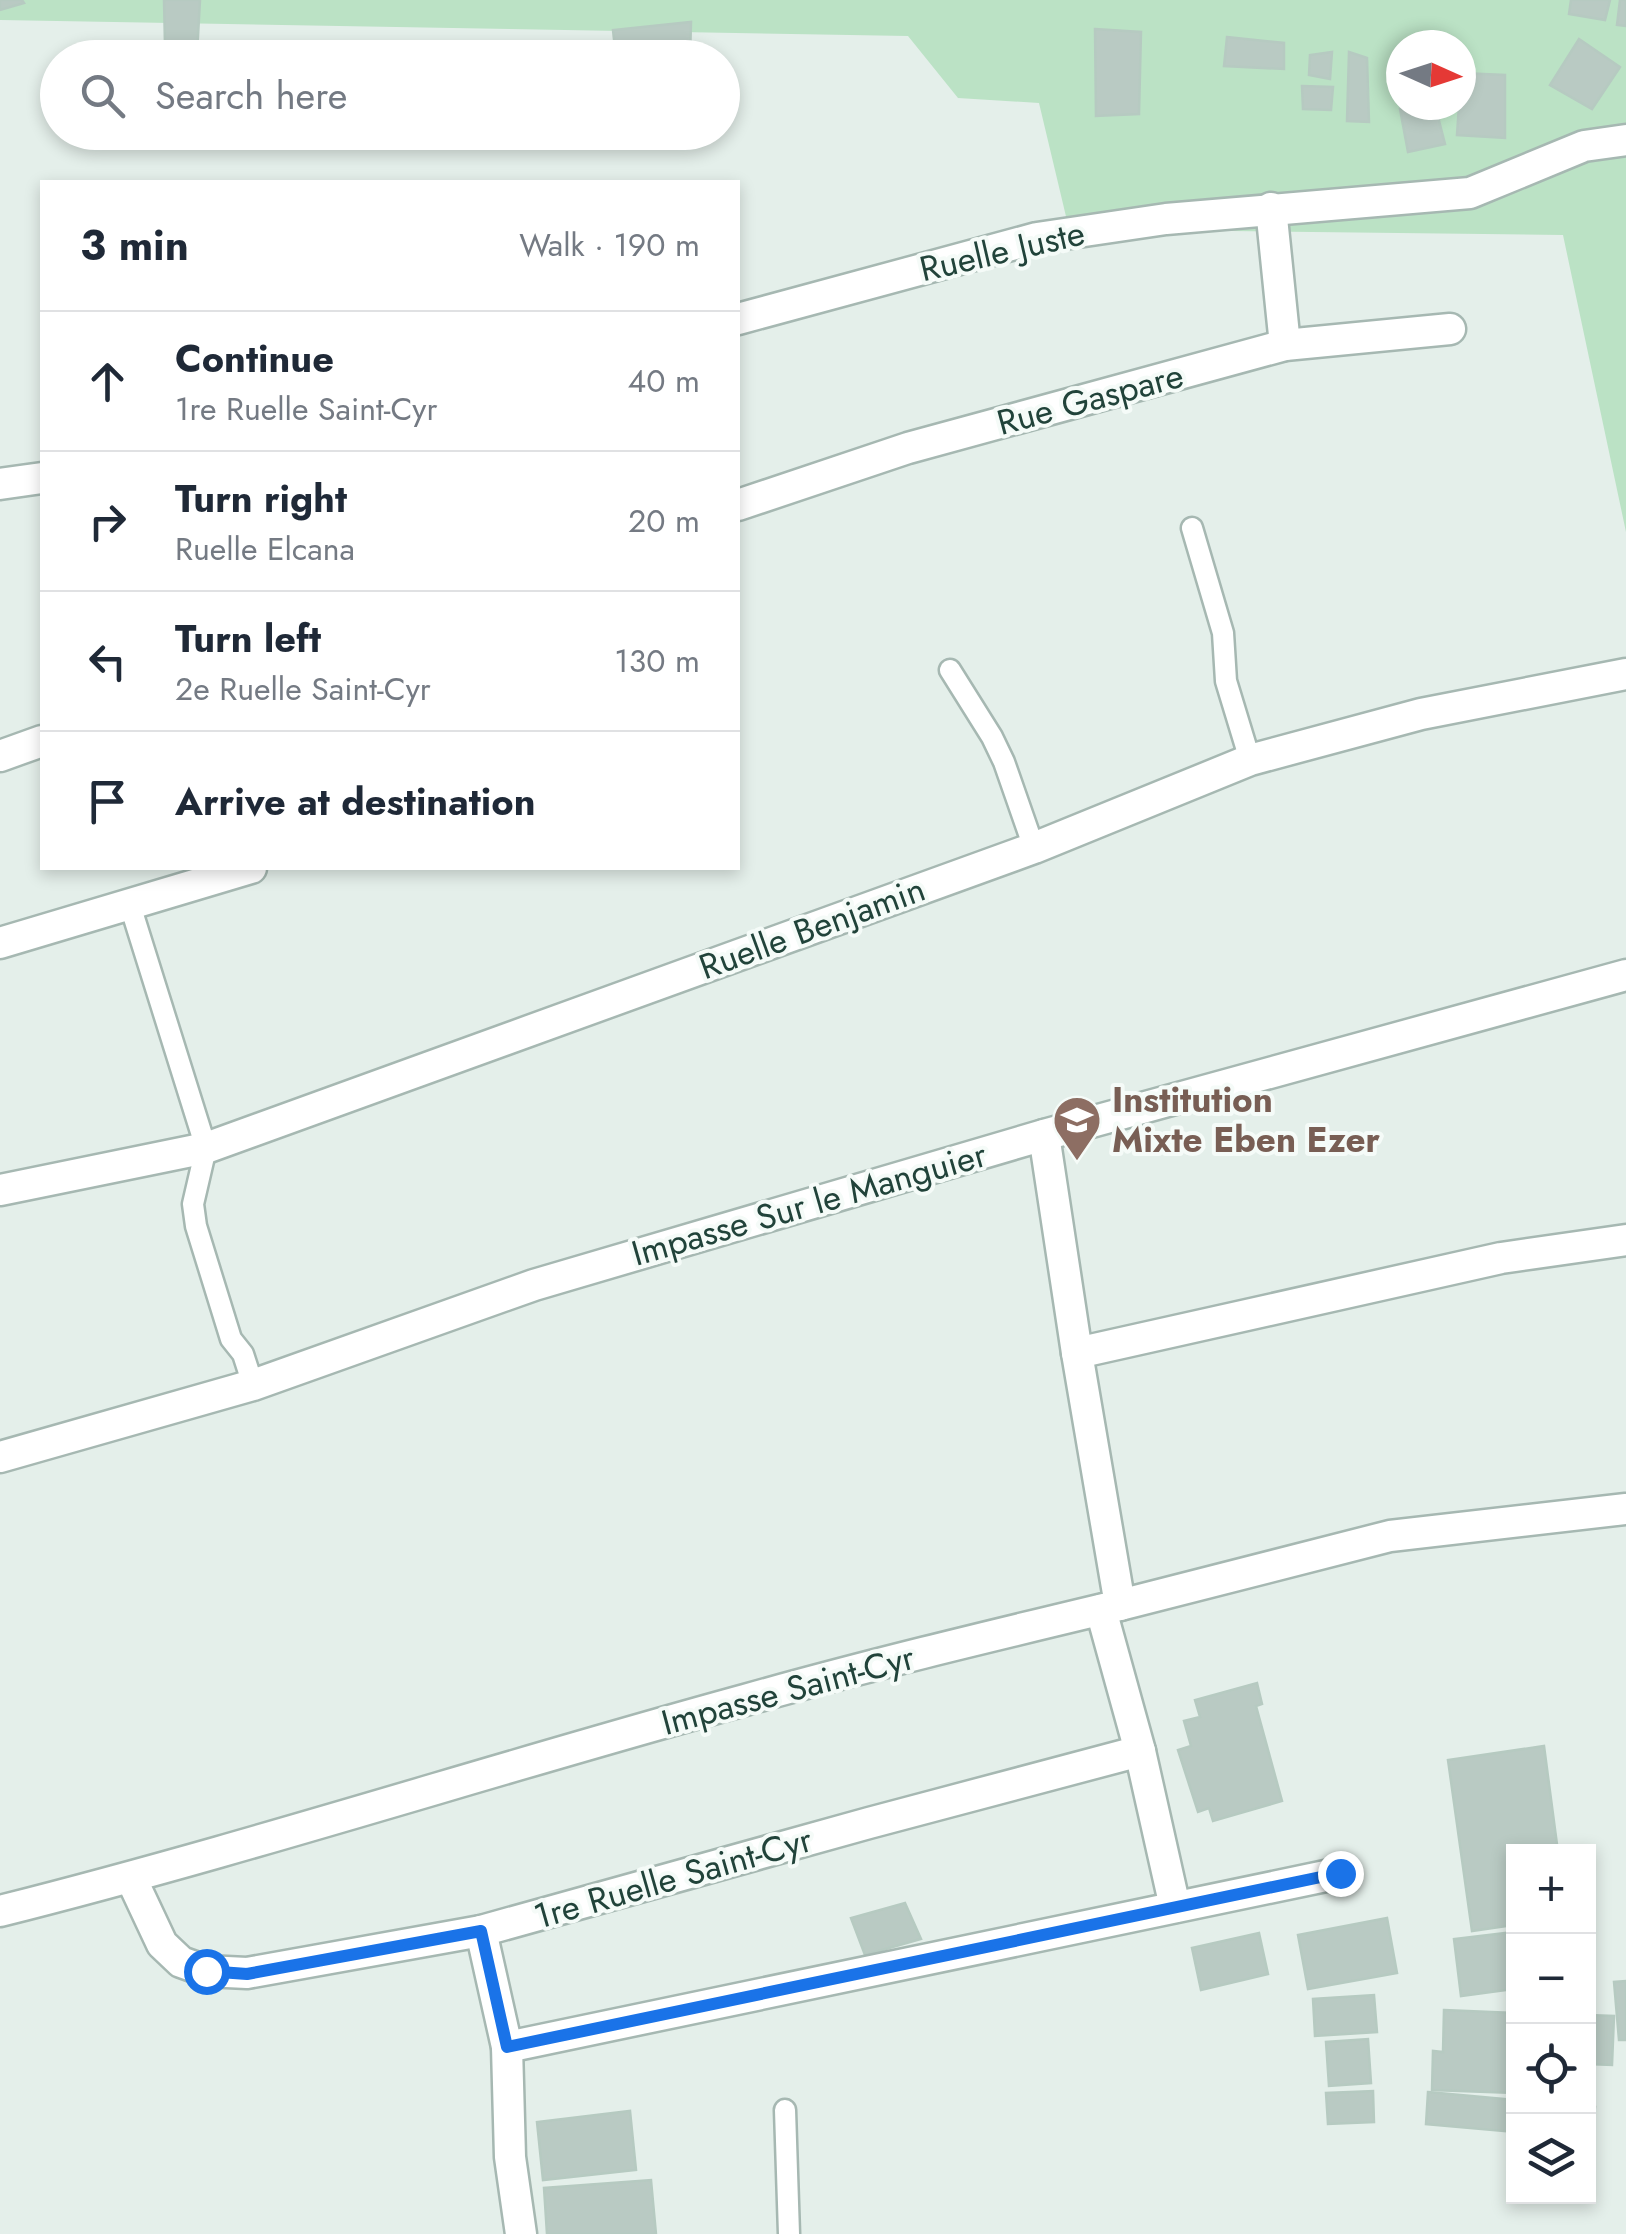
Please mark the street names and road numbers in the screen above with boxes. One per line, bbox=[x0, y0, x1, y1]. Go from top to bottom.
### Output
street label: Ruelle Juste bbox=[915, 208, 1089, 294]
street label: Rue Gaspare bbox=[991, 350, 1189, 448]
street label: Ruelle Benjamin bbox=[692, 864, 932, 992]
street label: Impasse Sur le Manguier bbox=[626, 1129, 992, 1279]
street label: Impasse Saint-Cyr bbox=[656, 1632, 920, 1748]
street label: 1re Ruelle Saint-Cyr bbox=[528, 1814, 818, 1942]

